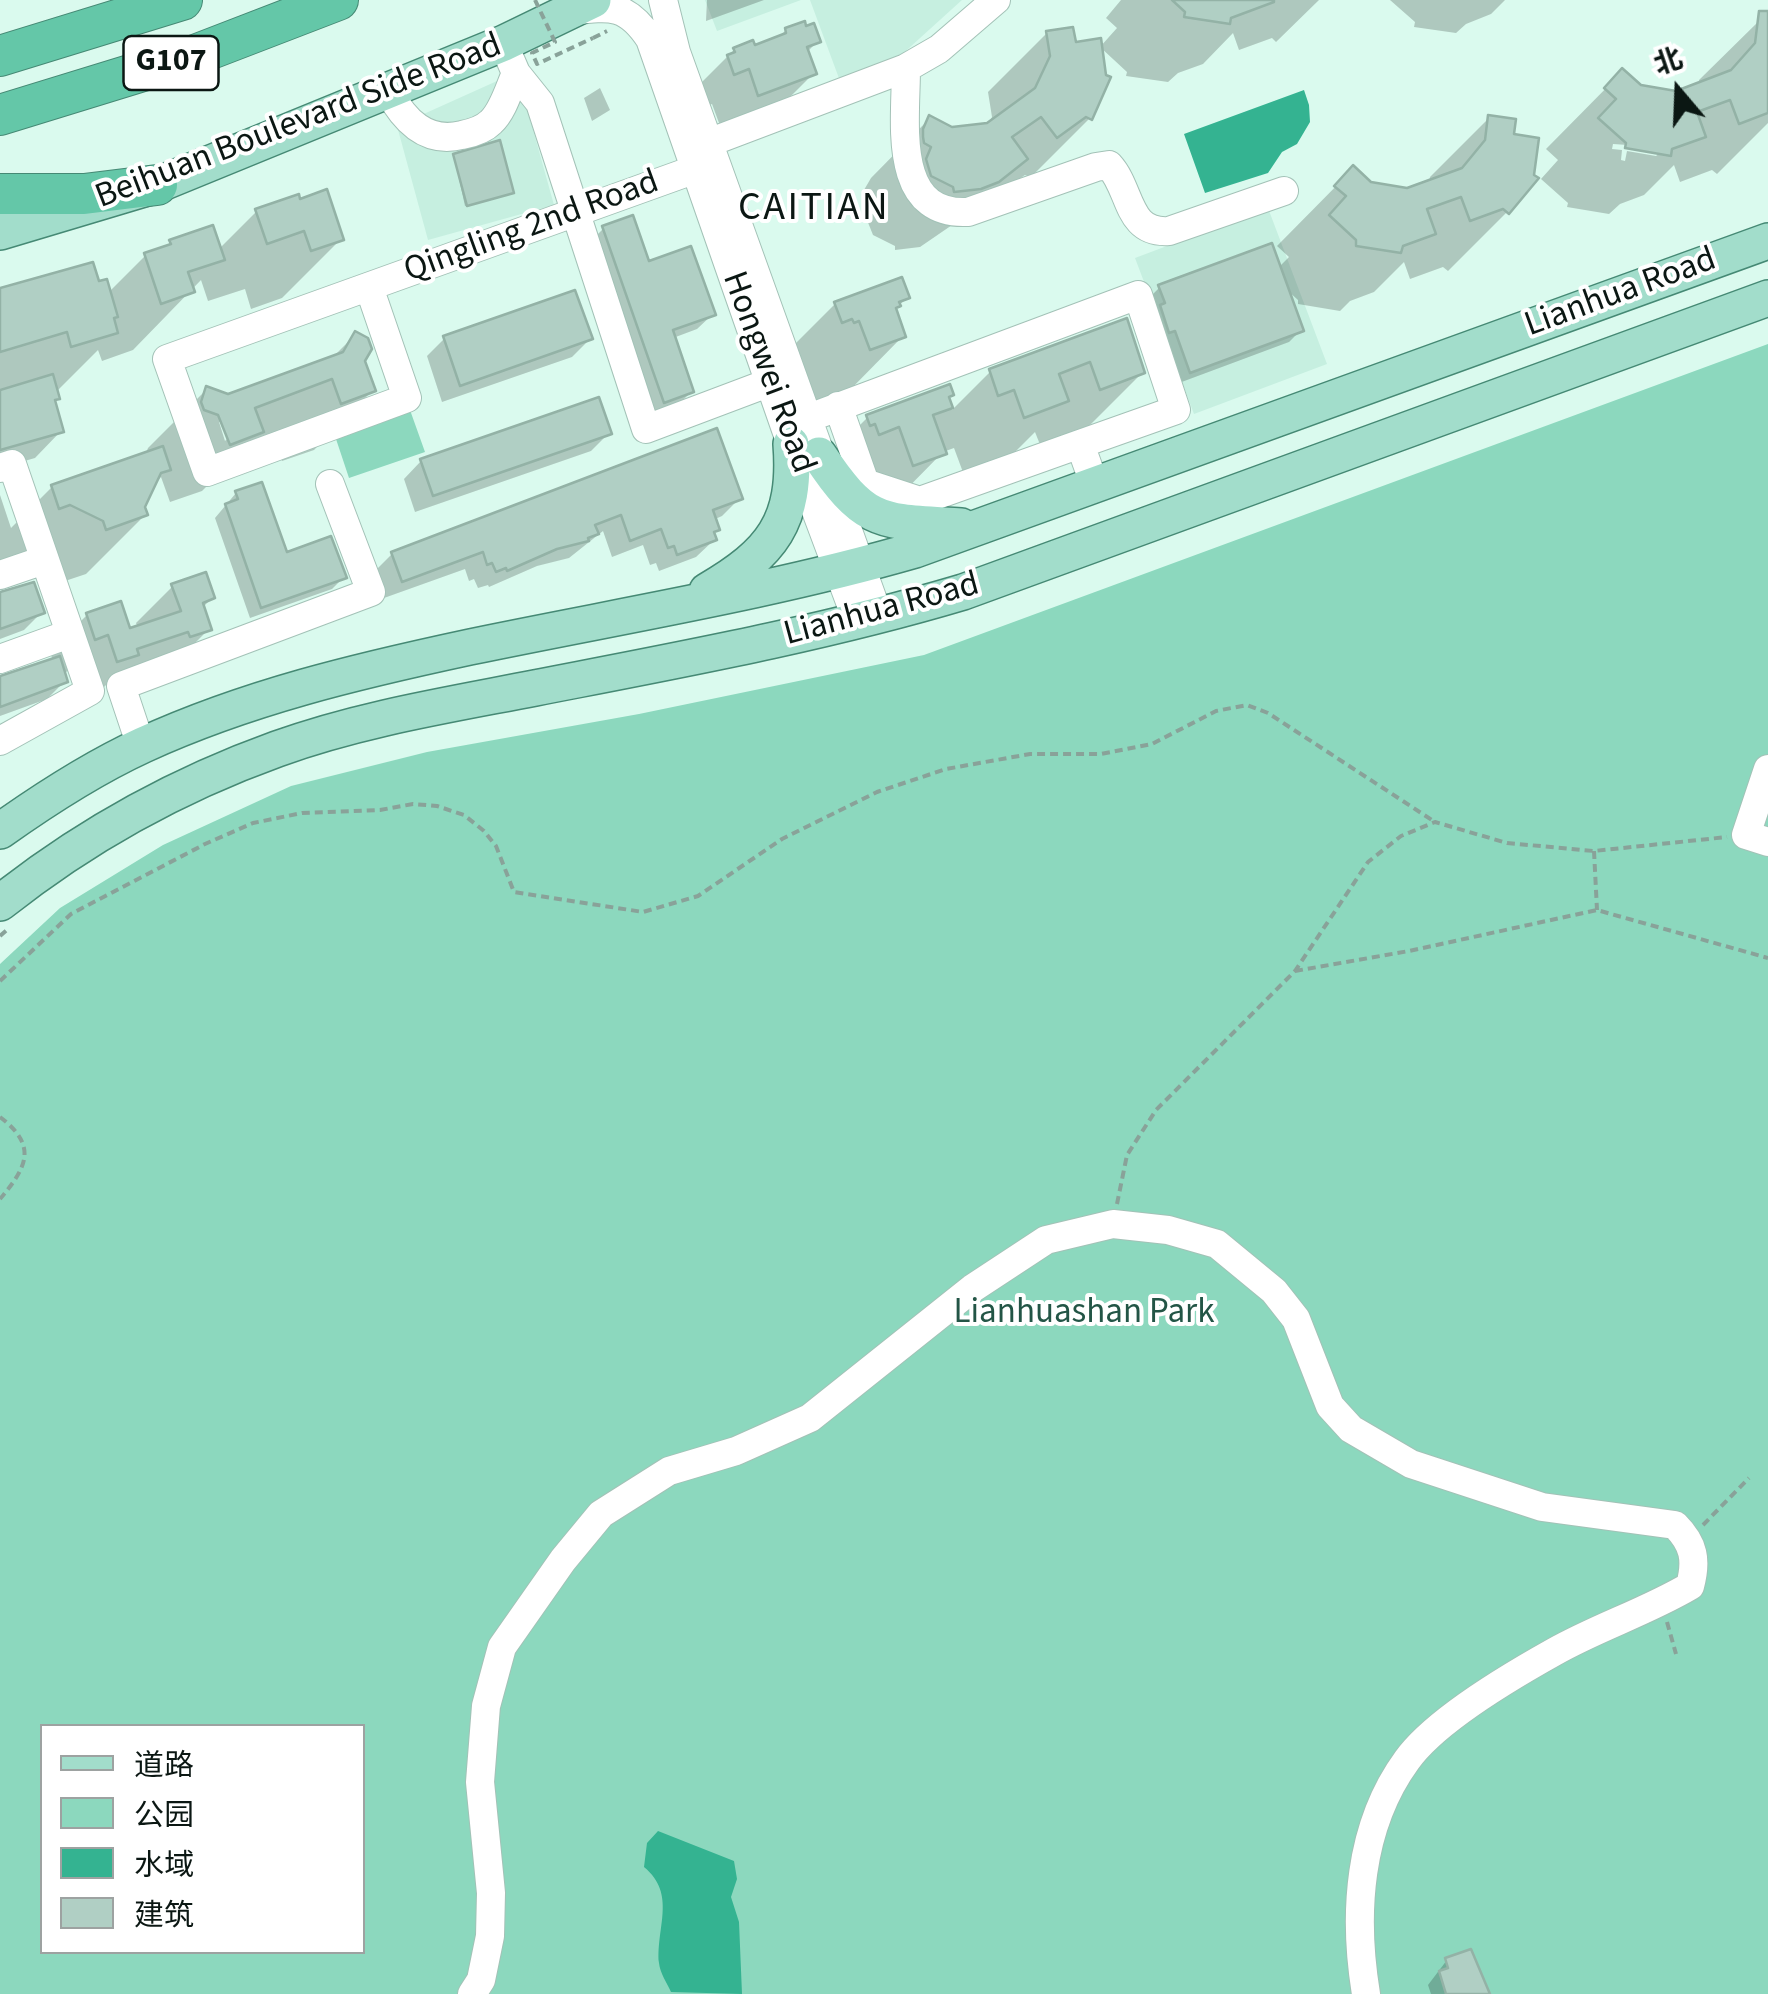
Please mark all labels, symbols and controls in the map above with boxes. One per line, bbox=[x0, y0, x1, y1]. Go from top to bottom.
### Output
street label: Beihuan Boulevard Side Road bbox=[90, 26, 508, 220]
road number: G107 bbox=[124, 36, 218, 90]
text: 北 bbox=[1648, 38, 1688, 85]
north arrow bbox=[1628, 40, 1728, 140]
street label: Qingling 2nd Road bbox=[399, 162, 665, 294]
district label: CAITIAN bbox=[738, 186, 890, 234]
street label: Lianhua Road bbox=[1520, 240, 1722, 348]
street label: Hongwei Road bbox=[711, 266, 823, 480]
street label: Lianhua Road bbox=[780, 565, 984, 657]
park label: Lianhuashan Park bbox=[953, 1293, 1215, 1335]
legend bbox=[40, 1724, 365, 1954]
text: 道路 bbox=[134, 1744, 194, 1787]
text: 公园 bbox=[134, 1794, 194, 1837]
text: 水域 bbox=[134, 1844, 194, 1887]
text: 建筑 bbox=[134, 1894, 194, 1937]

